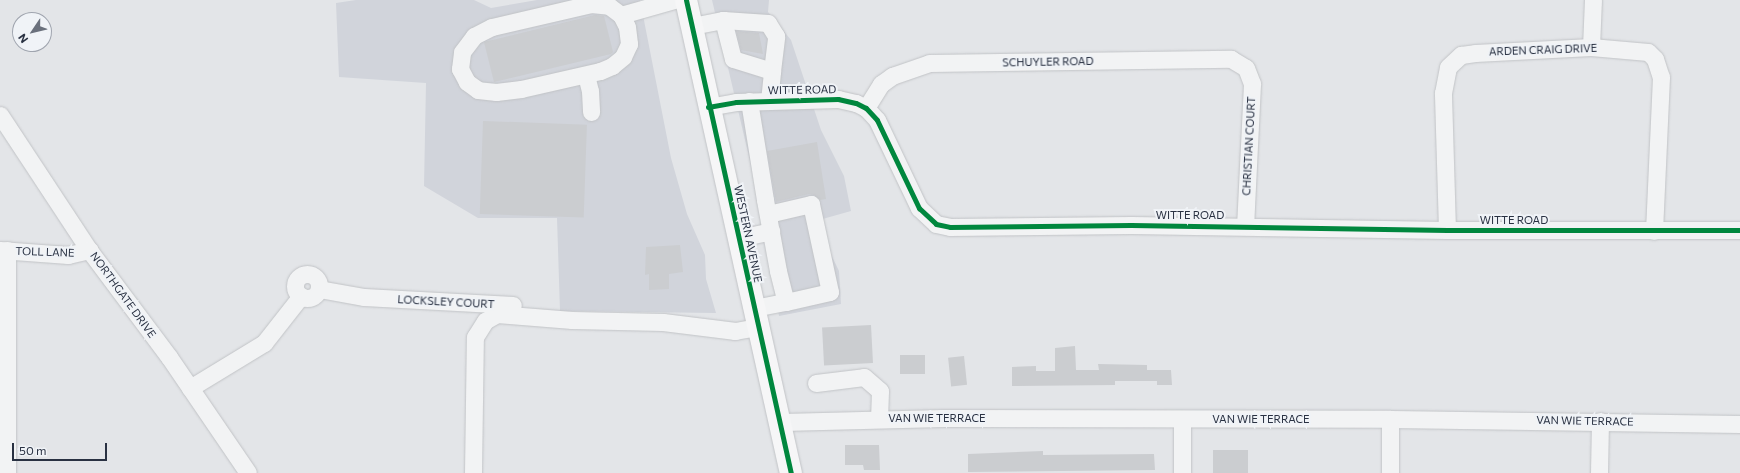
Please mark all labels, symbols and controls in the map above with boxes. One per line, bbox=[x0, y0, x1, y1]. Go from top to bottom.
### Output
north arrow bbox=[12, 12, 52, 52]
text: N bbox=[15, 31, 30, 46]
street label: ARDEN CRAIG DRIVE bbox=[1489, 42, 1597, 58]
street label: SCHUYLER ROAD bbox=[1002, 55, 1094, 69]
street label: WITTE ROAD bbox=[768, 83, 836, 97]
street label: CHRISTIAN COURT bbox=[1240, 96, 1258, 196]
street label: WESTERN AVENUE bbox=[731, 184, 765, 284]
street label: WITTE ROAD bbox=[1156, 208, 1224, 222]
street label: WITTE ROAD bbox=[1480, 213, 1548, 227]
street label: TOLL LANE bbox=[15, 244, 75, 260]
street label: NORTHGATE DRIVE bbox=[87, 250, 159, 340]
street label: LOCKSLEY COURT bbox=[397, 293, 495, 311]
street label: VAN WIE TERRACE bbox=[888, 411, 986, 425]
street label: VAN WIE TERRACE bbox=[1212, 412, 1310, 426]
street label: VAN WIE TERRACE bbox=[1536, 414, 1634, 428]
scale bar bbox=[14, 435, 109, 461]
text: 50 m bbox=[19, 443, 47, 457]

